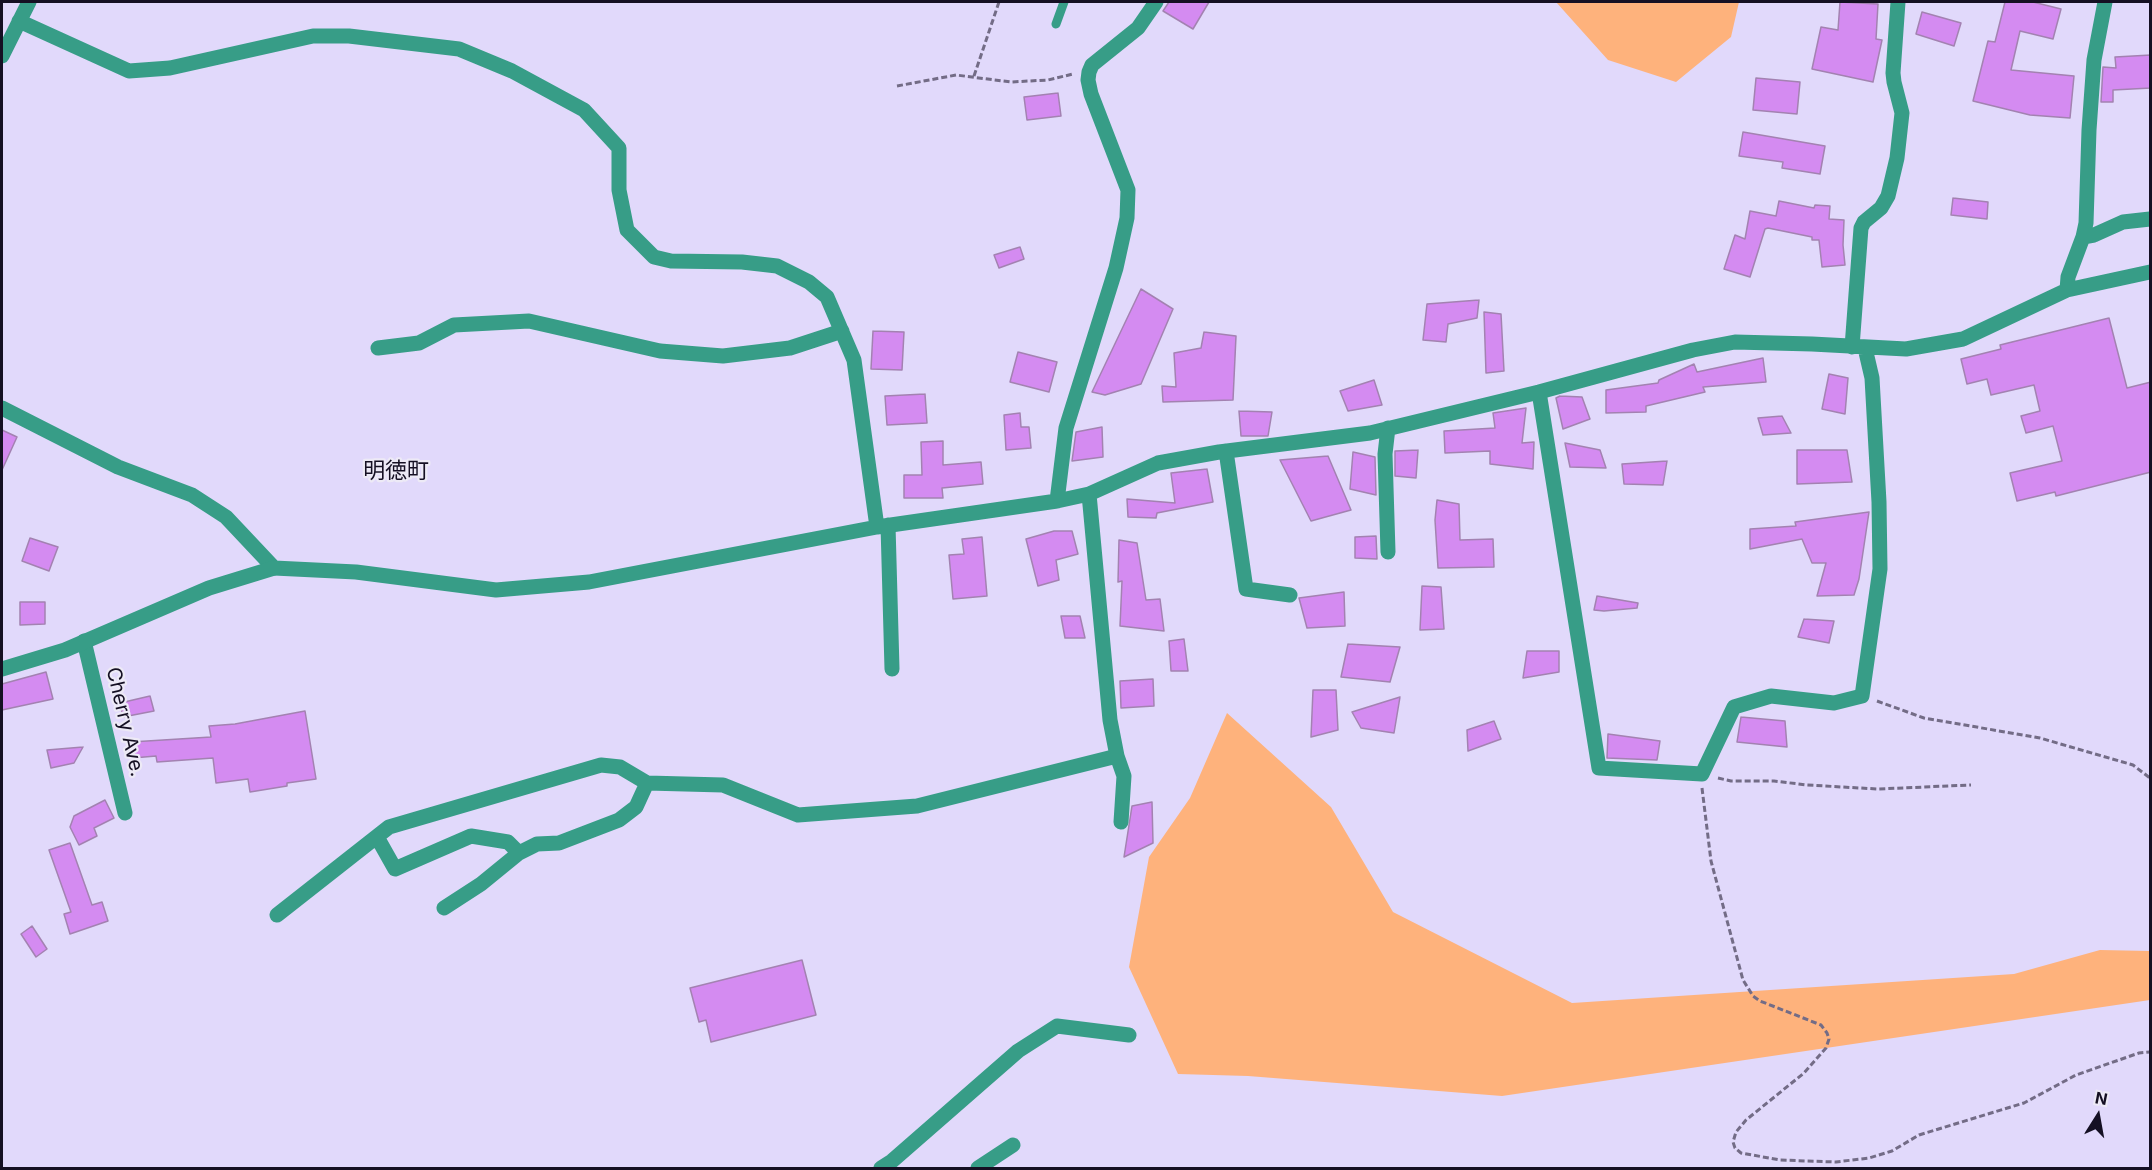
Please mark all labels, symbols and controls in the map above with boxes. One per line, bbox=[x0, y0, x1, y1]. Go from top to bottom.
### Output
district label: 明徳町 bbox=[363, 458, 429, 484]
street label: Cherry Ave. bbox=[101, 665, 149, 779]
north arrow bbox=[2068, 1086, 2128, 1146]
text: N bbox=[2094, 1087, 2109, 1109]

